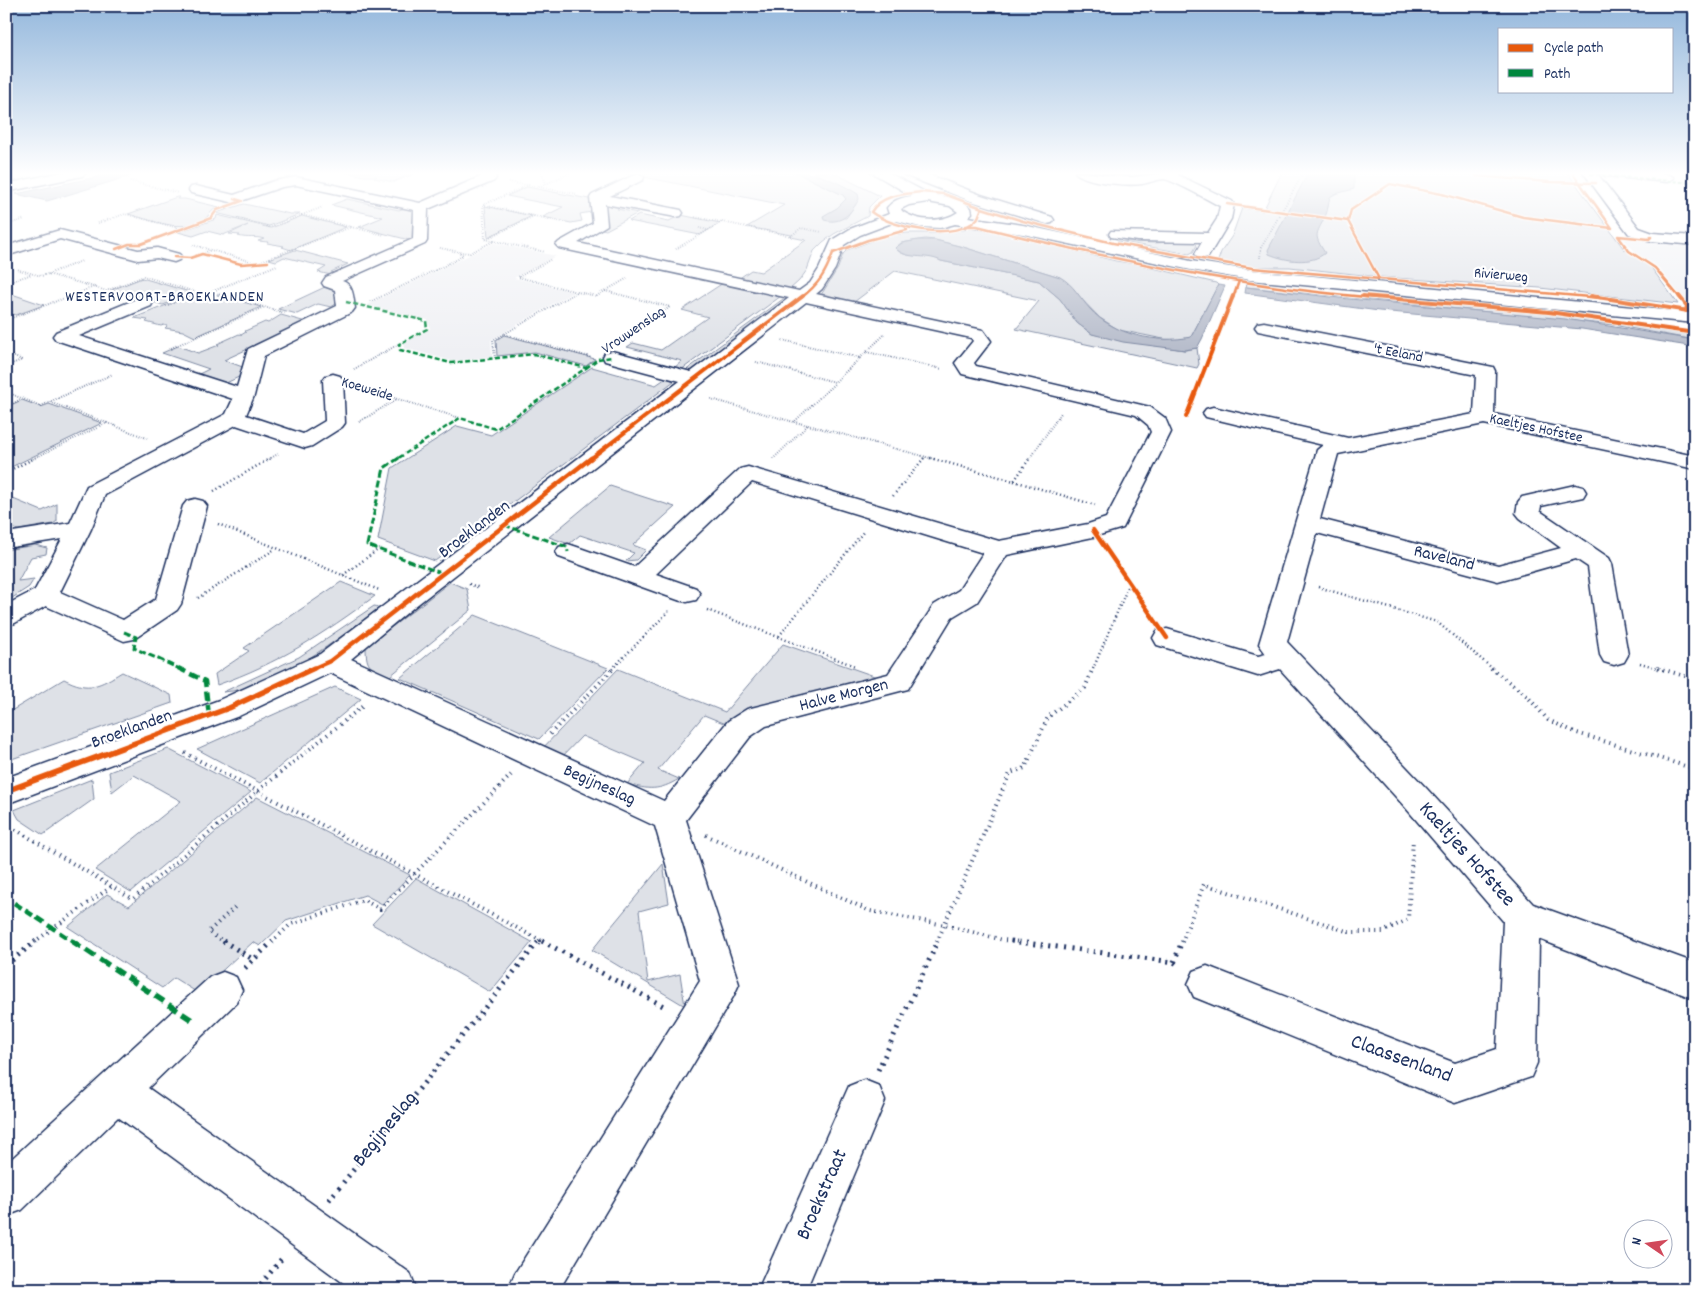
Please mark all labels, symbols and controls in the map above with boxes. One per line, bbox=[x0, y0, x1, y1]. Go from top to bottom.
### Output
legend bbox=[1498, 28, 1674, 92]
text: Cycle path bbox=[1544, 38, 1604, 60]
text: Path bbox=[1544, 64, 1570, 86]
street label: Rivierweg bbox=[1473, 263, 1529, 289]
district label: WESTERVOORT-BROEKLANDEN bbox=[65, 286, 265, 309]
street label: Vrouwenslag bbox=[598, 302, 670, 360]
street label: 't Eeland bbox=[1371, 338, 1425, 370]
street label: Koeweide bbox=[339, 372, 396, 408]
street label: Kaeltjes Hofstee bbox=[1487, 408, 1585, 450]
street label: Broeklanden bbox=[434, 495, 516, 565]
street label: Raveland bbox=[1411, 539, 1477, 579]
street label: Halve Morgen bbox=[797, 673, 891, 719]
street label: Broeklanden bbox=[88, 704, 176, 756]
street label: Begijneslag bbox=[559, 759, 639, 813]
street label: Kaeltjes Hofstee bbox=[1411, 796, 1521, 914]
street label: Claassenland bbox=[1346, 1028, 1456, 1092]
street label: Begijneslag bbox=[346, 1086, 426, 1174]
street label: Broekstraat bbox=[790, 1144, 856, 1245]
north arrow bbox=[1624, 1218, 1674, 1268]
text: N bbox=[1627, 1236, 1648, 1247]

